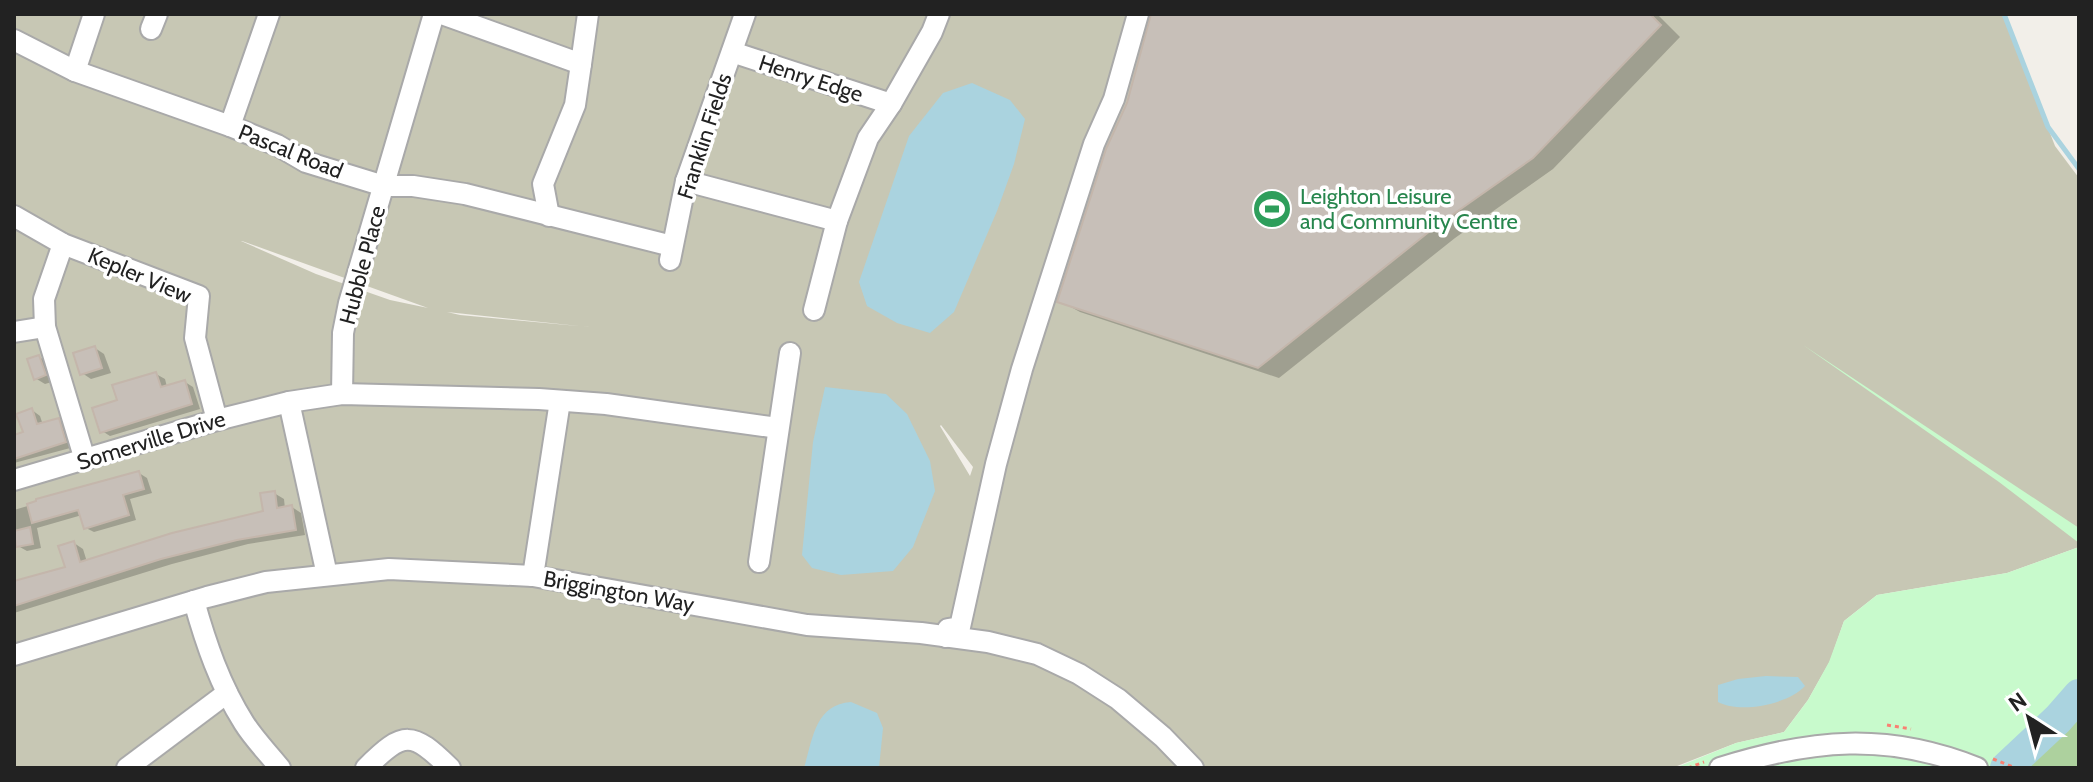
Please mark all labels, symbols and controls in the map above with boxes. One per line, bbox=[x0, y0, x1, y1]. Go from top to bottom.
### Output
street label: Henry Edge bbox=[755, 49, 866, 108]
street label: Franklin Fields bbox=[671, 70, 738, 203]
street label: Pascal Road bbox=[235, 118, 347, 185]
place label: Leighton Leisure and Community Centre bbox=[1300, 183, 1518, 235]
sports icon: Leighton Leisure and Community Centre bbox=[1251, 188, 1293, 230]
street label: Hubble Place bbox=[334, 203, 391, 327]
street label: Kepler View bbox=[84, 242, 196, 309]
street label: Somerville Drive bbox=[74, 405, 229, 476]
street label: Briggington Way bbox=[541, 565, 696, 618]
north arrow bbox=[1989, 678, 2069, 758]
text: N bbox=[2003, 687, 2032, 718]

